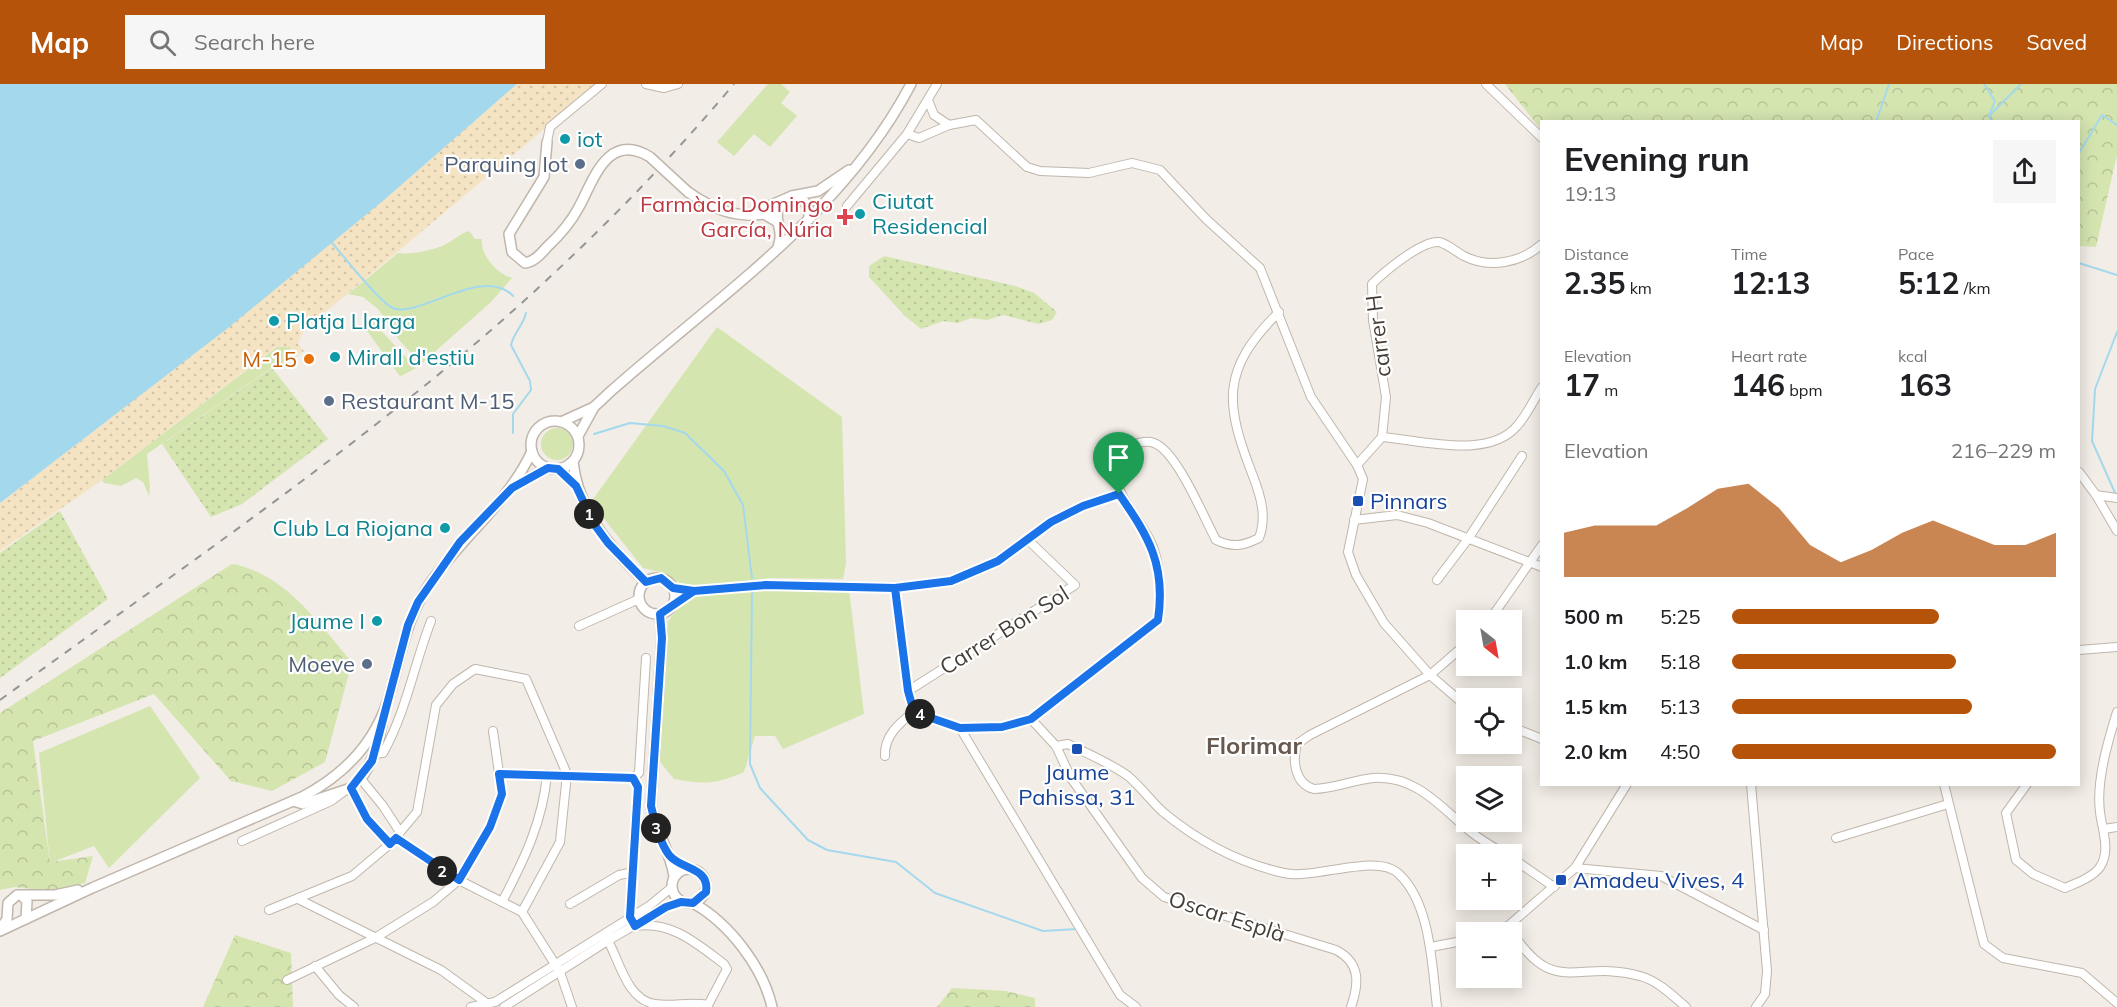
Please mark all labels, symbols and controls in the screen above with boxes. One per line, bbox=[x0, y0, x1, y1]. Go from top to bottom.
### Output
search box bbox=[125, 15, 545, 69]
text: Map bbox=[30, 25, 89, 60]
icon: search bbox=[146, 26, 179, 59]
text: Search here bbox=[194, 28, 315, 56]
text: Map bbox=[1820, 29, 1863, 55]
text: Directions bbox=[1896, 29, 1993, 55]
text: Saved bbox=[2026, 29, 2087, 55]
place label: iot bbox=[577, 125, 603, 153]
marker: iot bbox=[558, 132, 572, 146]
text: Evening run bbox=[1564, 138, 1750, 179]
button: share bbox=[1993, 140, 2056, 203]
place label: Parquing Iot bbox=[444, 150, 568, 178]
marker: Parquing Iot bbox=[573, 157, 587, 171]
text: 19:13 bbox=[1564, 181, 1617, 206]
place label: Ciutat Residencial bbox=[872, 187, 988, 240]
place label: Farmàcia Domingo García, Núria bbox=[640, 190, 833, 243]
marker: Ciutat Residencial bbox=[853, 207, 867, 221]
marker: Farmàcia Domingo García, Núria bbox=[838, 210, 852, 224]
text: Distance bbox=[1564, 244, 1629, 264]
text: Time bbox=[1731, 244, 1767, 264]
text: Pace bbox=[1898, 244, 1934, 264]
text: 2.35 bbox=[1564, 264, 1625, 302]
text: 12:13 bbox=[1731, 264, 1810, 302]
text: 5:12 bbox=[1898, 264, 1959, 302]
text: km bbox=[1625, 278, 1652, 298]
text: /km bbox=[1959, 278, 1990, 298]
street label: carrer H bbox=[1359, 293, 1397, 379]
place label: Platja Llarga bbox=[286, 307, 415, 335]
marker: Platja Llarga bbox=[267, 314, 281, 328]
place label: Mirall d'estiu bbox=[347, 343, 475, 371]
place label: M-15 bbox=[242, 345, 297, 373]
text: Elevation bbox=[1564, 346, 1632, 366]
text: Heart rate bbox=[1731, 346, 1807, 366]
text: kcal bbox=[1898, 346, 1927, 366]
marker: Mirall d'estiu bbox=[328, 350, 342, 364]
marker: M-15 bbox=[302, 352, 316, 366]
text: 17 bbox=[1564, 366, 1600, 404]
text: 146 bbox=[1731, 366, 1785, 404]
text: 163 bbox=[1898, 366, 1952, 404]
text: m bbox=[1600, 380, 1618, 400]
text: bpm bbox=[1785, 380, 1822, 400]
place label: Restaurant M-15 bbox=[341, 387, 514, 415]
marker: Restaurant M-15 bbox=[322, 394, 336, 408]
pin bbox=[1093, 432, 1144, 494]
text: Elevation bbox=[1564, 438, 1649, 463]
text: 216–229 m bbox=[1951, 438, 2056, 463]
icon: arrive bbox=[1102, 441, 1135, 474]
place label: Pinnars bbox=[1370, 487, 1447, 515]
marker: Pinnars bbox=[1351, 494, 1365, 508]
pin: 1 bbox=[574, 499, 604, 529]
text: 1 bbox=[584, 504, 594, 524]
place label: Club La Riojana bbox=[273, 514, 433, 542]
marker: Club La Riojana bbox=[438, 521, 452, 535]
street label: Carrer Bon Sol bbox=[934, 579, 1074, 681]
text: 500 m bbox=[1564, 604, 1623, 629]
text: 5:25 bbox=[1660, 604, 1701, 629]
place label: Jaume I bbox=[289, 607, 365, 635]
north arrow bbox=[1456, 610, 1522, 676]
map controls bbox=[1456, 610, 1522, 988]
marker: Jaume I bbox=[370, 614, 384, 628]
text: 1.0 km bbox=[1564, 649, 1627, 674]
text: 5:18 bbox=[1660, 649, 1701, 674]
place label: Moeve bbox=[288, 650, 355, 678]
marker: Moeve bbox=[360, 657, 374, 671]
button: locate bbox=[1456, 688, 1522, 754]
text: 1.5 km bbox=[1564, 694, 1627, 719]
text: 5:13 bbox=[1660, 694, 1701, 719]
pin: 4 bbox=[905, 699, 935, 729]
text: 4 bbox=[915, 704, 925, 724]
district label: Florimar bbox=[1206, 730, 1302, 760]
text: 2.0 km bbox=[1564, 739, 1627, 764]
text: 4:50 bbox=[1660, 739, 1701, 764]
marker: Jaume Pahissa, 31 bbox=[1070, 742, 1084, 756]
place label: Jaume Pahissa, 31 bbox=[1018, 758, 1136, 811]
button: layers bbox=[1456, 766, 1522, 832]
pin: 3 bbox=[641, 813, 671, 843]
text: 3 bbox=[651, 818, 661, 838]
button: + bbox=[1456, 844, 1522, 910]
pin: 2 bbox=[427, 856, 457, 886]
text: 2 bbox=[437, 861, 447, 881]
place label: Amadeu Vives, 4 bbox=[1573, 866, 1744, 894]
marker: Amadeu Vives, 4 bbox=[1554, 873, 1568, 887]
street label: Oscar Esplà bbox=[1165, 884, 1289, 948]
button: − bbox=[1456, 922, 1522, 988]

